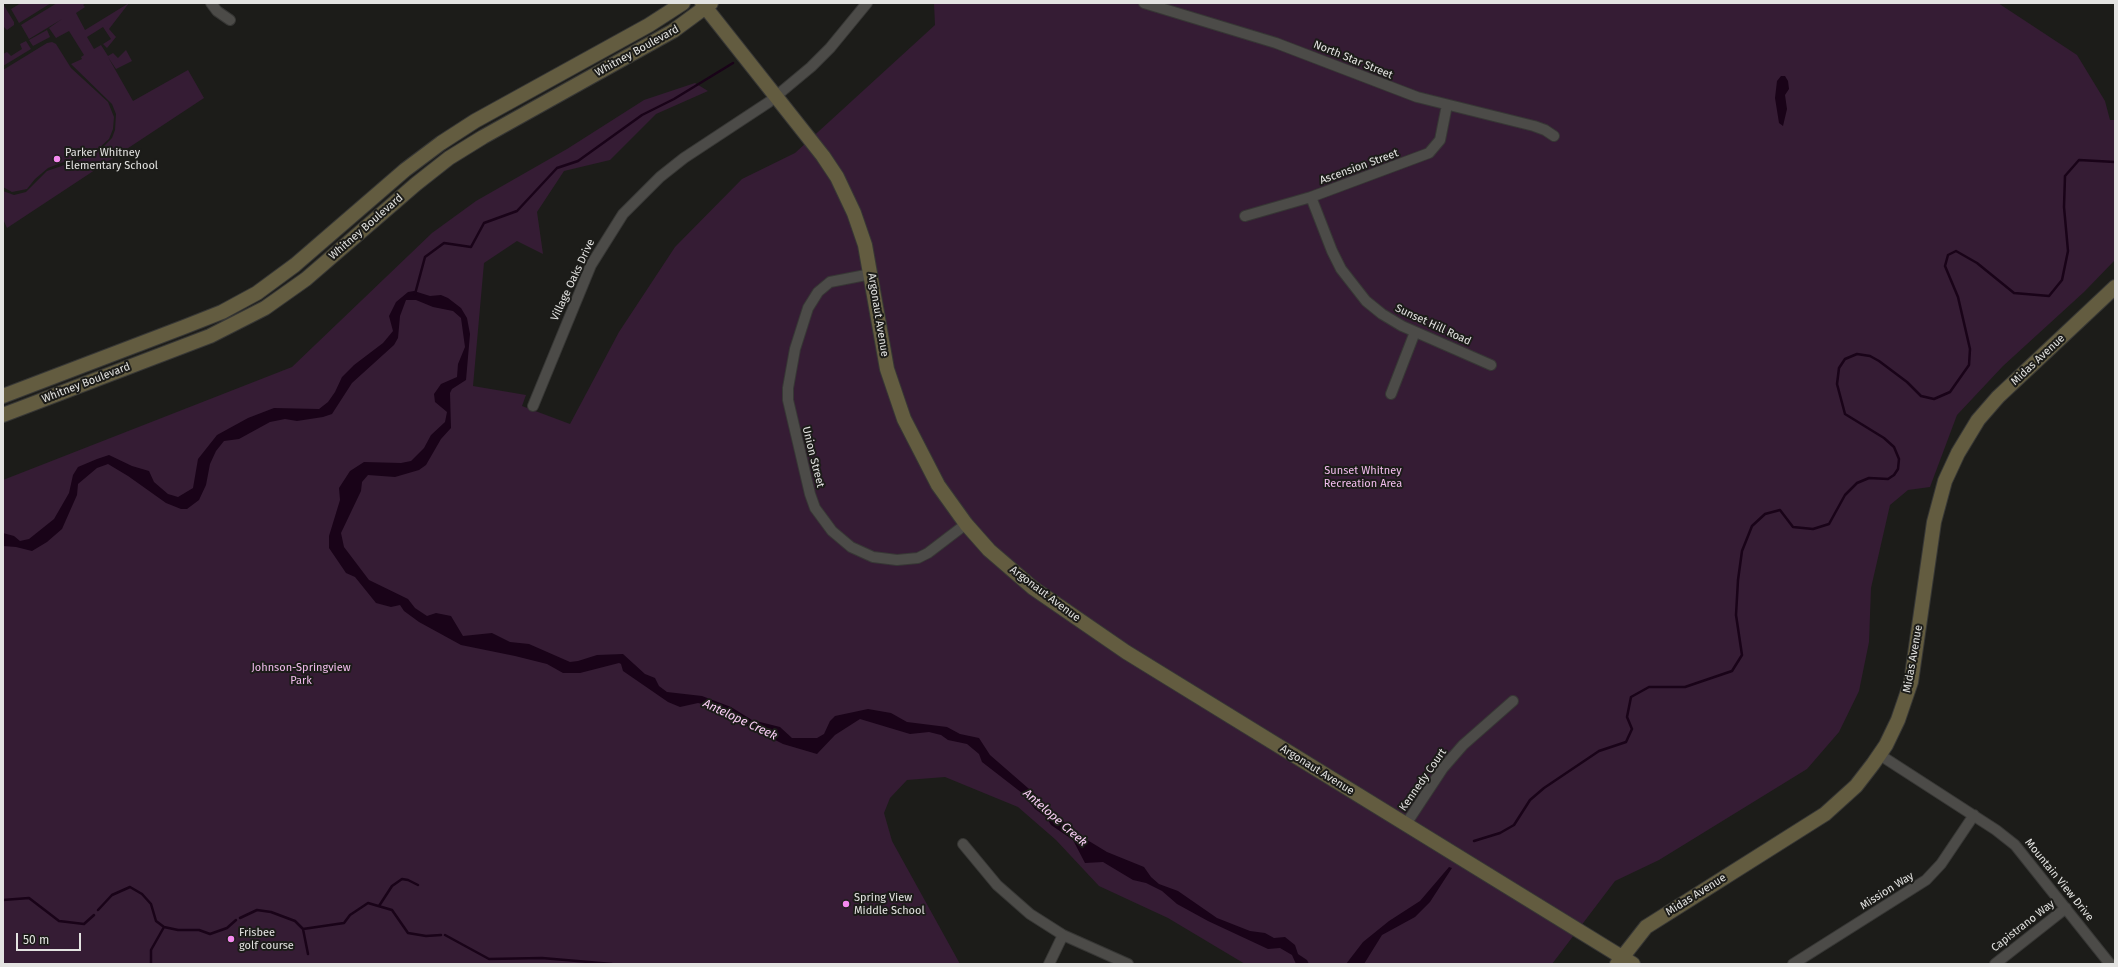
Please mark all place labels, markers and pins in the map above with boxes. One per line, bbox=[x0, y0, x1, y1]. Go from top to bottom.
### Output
place label: Parker Whitney Elementary School bbox=[65, 146, 158, 172]
marker: Parker Whitney Elementary School bbox=[52, 154, 62, 164]
place label: Spring View Middle School bbox=[854, 891, 925, 917]
marker: Spring View Middle School bbox=[841, 899, 851, 909]
place label: Frisbee golf course bbox=[239, 926, 294, 952]
marker: Frisbee golf course bbox=[226, 934, 236, 944]

